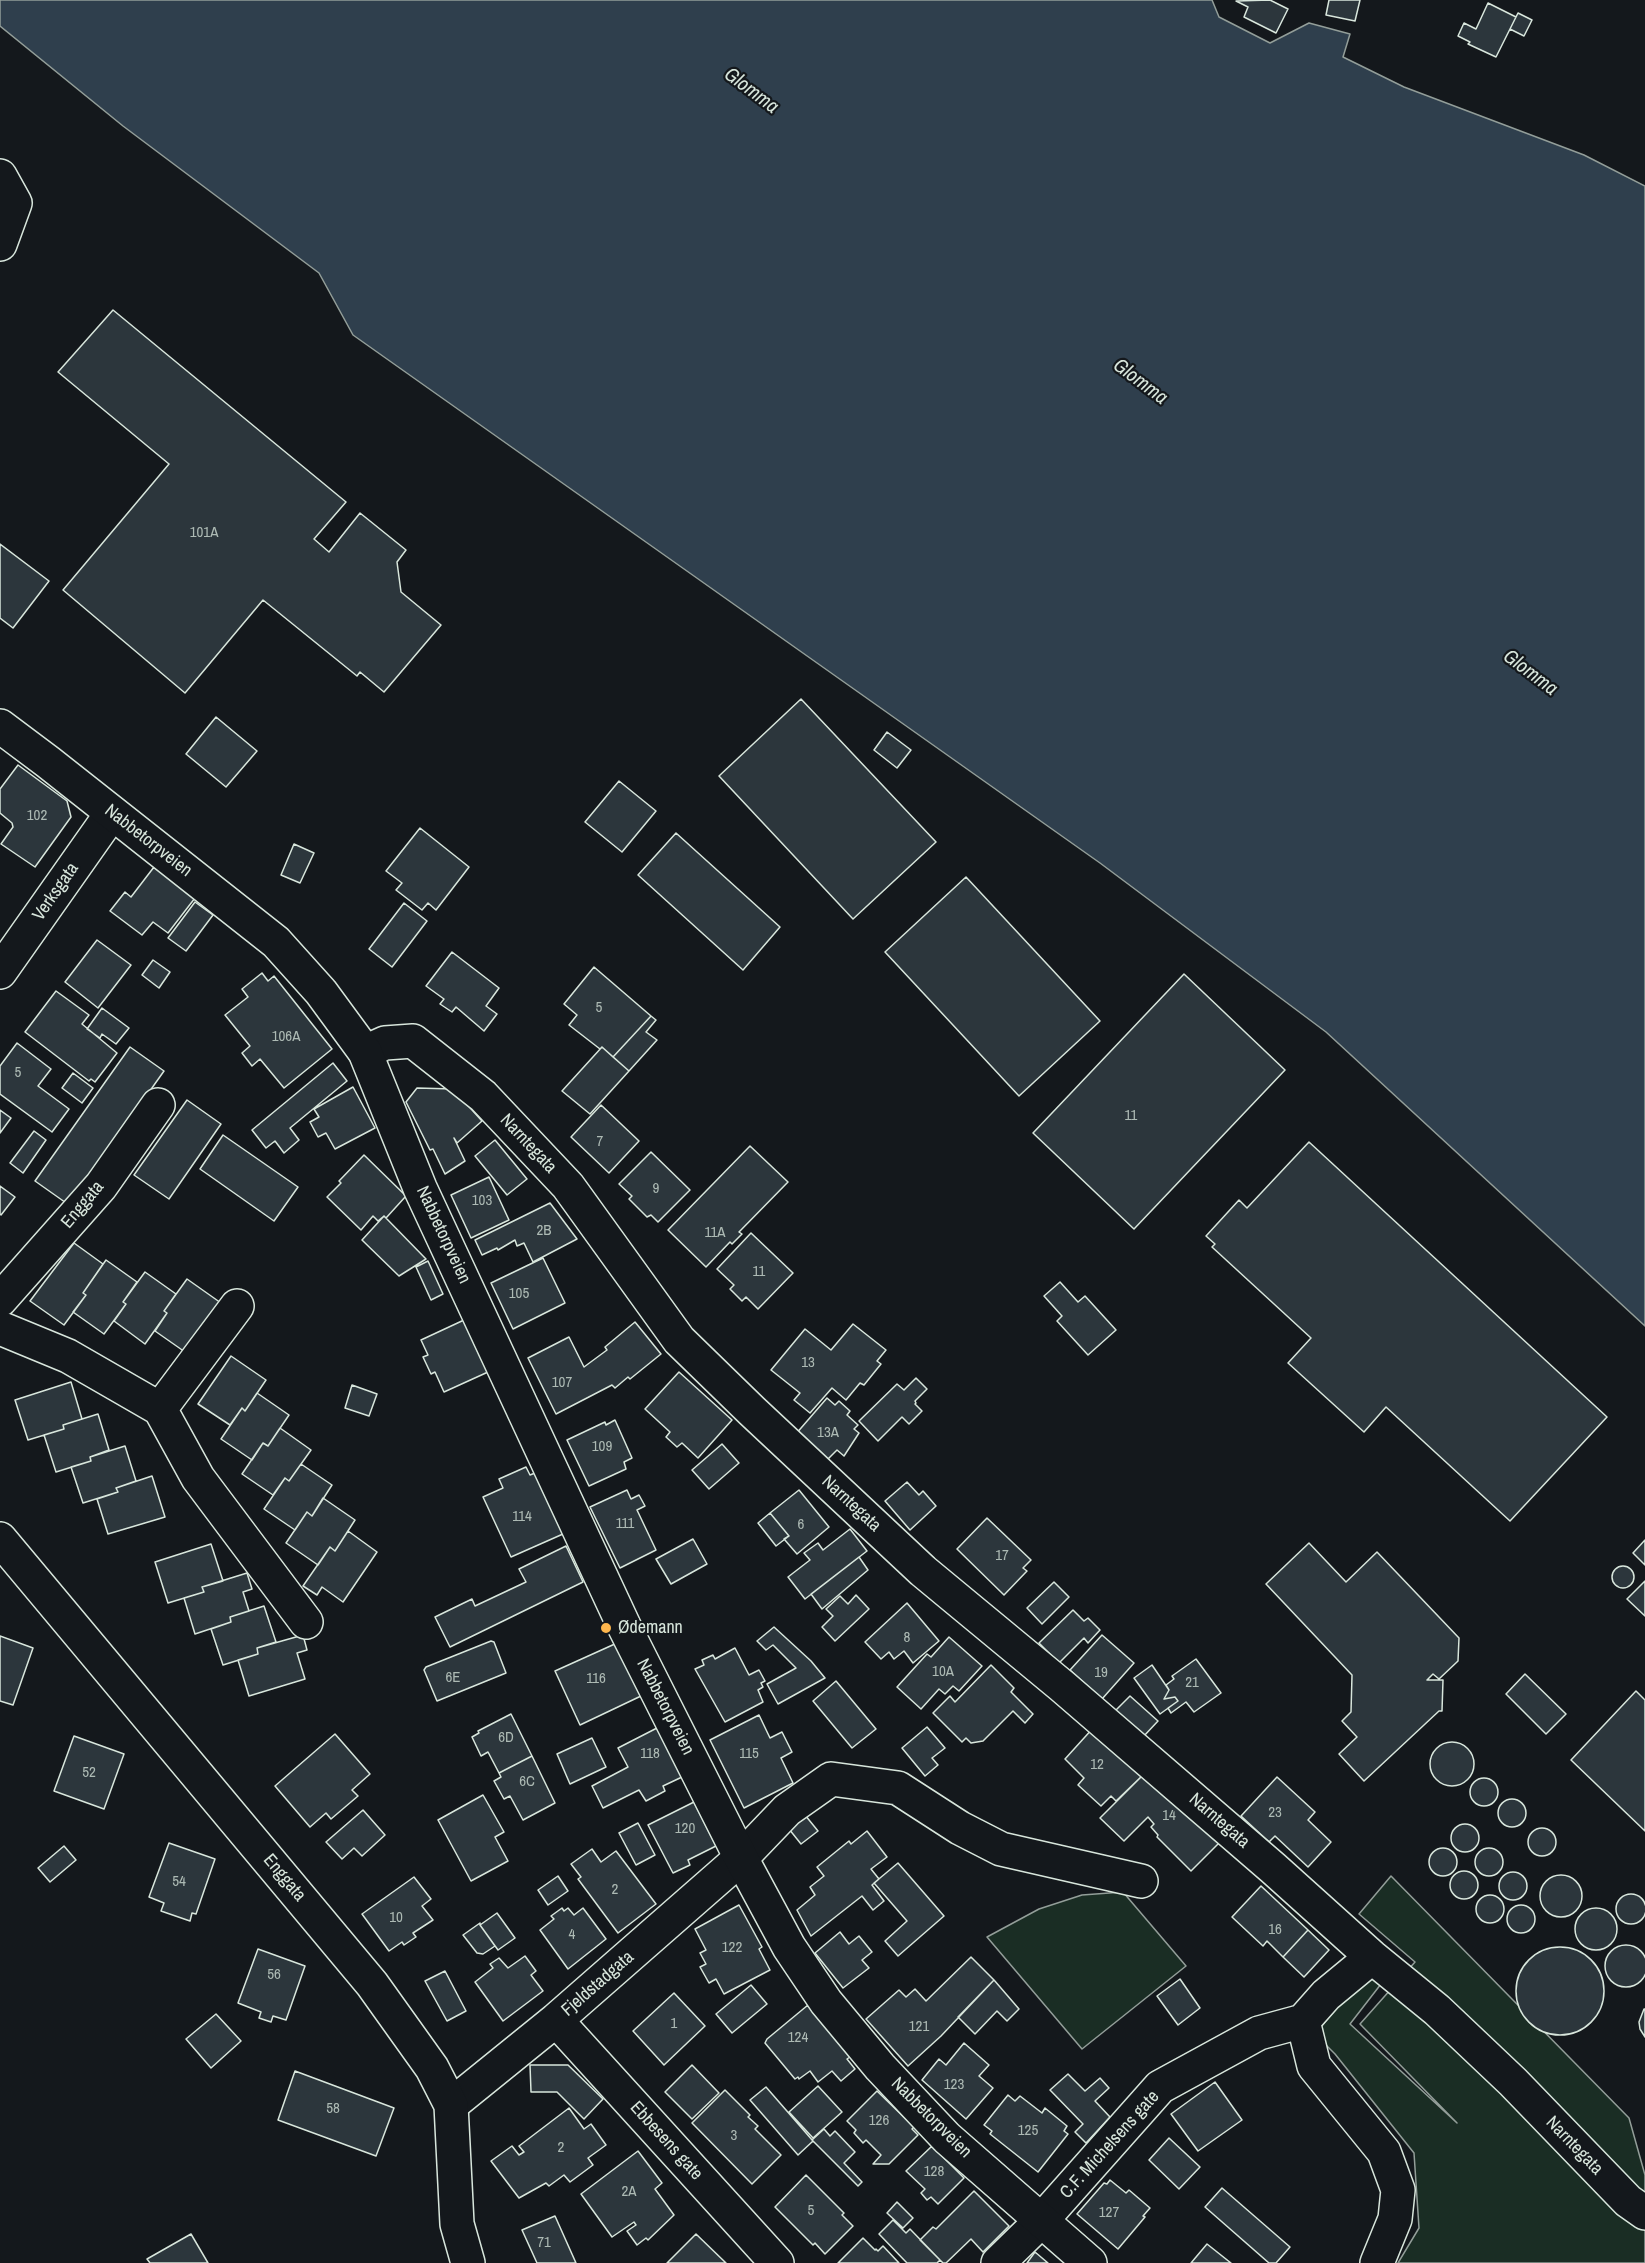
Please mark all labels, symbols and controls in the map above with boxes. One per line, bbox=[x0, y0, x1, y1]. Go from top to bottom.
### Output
water label: Glomma bbox=[719, 63, 783, 119]
water label: Glomma bbox=[1108, 354, 1172, 410]
house number: 101A bbox=[190, 524, 218, 542]
water label: Glomma bbox=[1498, 645, 1562, 701]
street label: Nabbetorpveien bbox=[100, 800, 196, 882]
house number: 102 bbox=[27, 807, 47, 825]
street label: Verksgata bbox=[28, 859, 84, 925]
house number: 5 bbox=[596, 999, 602, 1017]
house number: 106A bbox=[272, 1028, 300, 1046]
house number: 5 bbox=[15, 1064, 21, 1082]
house number: 11 bbox=[1125, 1107, 1137, 1125]
street label: Narntegata bbox=[495, 1110, 561, 1178]
house number: 7 bbox=[597, 1133, 603, 1151]
street label: Enggata bbox=[57, 1177, 109, 1233]
house number: 9 bbox=[653, 1180, 659, 1198]
street label: Nabbetorpveien bbox=[411, 1183, 475, 1287]
house number: 103 bbox=[472, 1192, 492, 1210]
house number: 2B bbox=[536, 1222, 552, 1240]
house number: 11A bbox=[705, 1224, 725, 1242]
house number: 11 bbox=[753, 1263, 765, 1281]
house number: 105 bbox=[509, 1285, 529, 1303]
house number: 13 bbox=[801, 1354, 815, 1372]
house number: 107 bbox=[552, 1374, 572, 1392]
house number: 13A bbox=[817, 1424, 839, 1442]
house number: 109 bbox=[592, 1438, 612, 1456]
street label: Narntegata bbox=[817, 1471, 885, 1537]
house number: 114 bbox=[512, 1508, 532, 1526]
house number: 111 bbox=[616, 1515, 634, 1533]
house number: 6 bbox=[798, 1516, 804, 1534]
house number: 17 bbox=[995, 1547, 1009, 1565]
place label: Ødemann bbox=[618, 1617, 683, 1639]
marker: Ødemann bbox=[599, 1621, 613, 1635]
house number: 8 bbox=[904, 1629, 910, 1647]
street label: Nabbetorpveien bbox=[632, 1655, 698, 1759]
house number: 10A bbox=[932, 1663, 954, 1681]
house number: 19 bbox=[1094, 1664, 1108, 1682]
house number: 6E bbox=[445, 1669, 461, 1687]
house number: 116 bbox=[586, 1670, 606, 1688]
house number: 21 bbox=[1185, 1674, 1199, 1692]
house number: 6D bbox=[498, 1729, 514, 1747]
house number: 118 bbox=[640, 1745, 660, 1763]
house number: 115 bbox=[739, 1745, 759, 1763]
house number: 12 bbox=[1090, 1756, 1104, 1774]
house number: 52 bbox=[82, 1764, 96, 1782]
house number: 6C bbox=[519, 1773, 535, 1791]
street label: Narntegata bbox=[1184, 1789, 1254, 1853]
house number: 23 bbox=[1268, 1804, 1282, 1822]
house number: 14 bbox=[1162, 1807, 1176, 1825]
house number: 120 bbox=[675, 1820, 695, 1838]
street label: Enggata bbox=[258, 1850, 310, 1906]
house number: 54 bbox=[172, 1873, 186, 1891]
house number: 2 bbox=[612, 1881, 618, 1899]
house number: 10 bbox=[389, 1909, 403, 1927]
house number: 16 bbox=[1268, 1921, 1282, 1939]
house number: 4 bbox=[569, 1926, 575, 1944]
house number: 122 bbox=[722, 1939, 742, 1957]
street label: Fjeldstadgata bbox=[557, 1947, 639, 2021]
house number: 56 bbox=[267, 1966, 281, 1984]
house number: 1 bbox=[671, 2015, 677, 2033]
house number: 121 bbox=[909, 2018, 929, 2036]
house number: 124 bbox=[788, 2029, 808, 2047]
street label: Nabbetorpveien bbox=[886, 2073, 976, 2163]
house number: 123 bbox=[944, 2076, 964, 2094]
street label: C.F. Michelsens gate bbox=[1056, 2087, 1164, 2203]
street label: Ebbesens gate bbox=[625, 2097, 707, 2185]
house number: 58 bbox=[326, 2100, 340, 2118]
house number: 126 bbox=[869, 2112, 889, 2130]
street label: Narntegata bbox=[1541, 2112, 1607, 2180]
house number: 125 bbox=[1018, 2122, 1038, 2140]
house number: 3 bbox=[731, 2127, 737, 2145]
house number: 2 bbox=[558, 2139, 564, 2157]
house number: 128 bbox=[924, 2163, 944, 2181]
house number: 2A bbox=[621, 2183, 637, 2201]
house number: 5 bbox=[808, 2202, 814, 2220]
house number: 127 bbox=[1099, 2204, 1119, 2222]
house number: 71 bbox=[537, 2234, 551, 2252]

